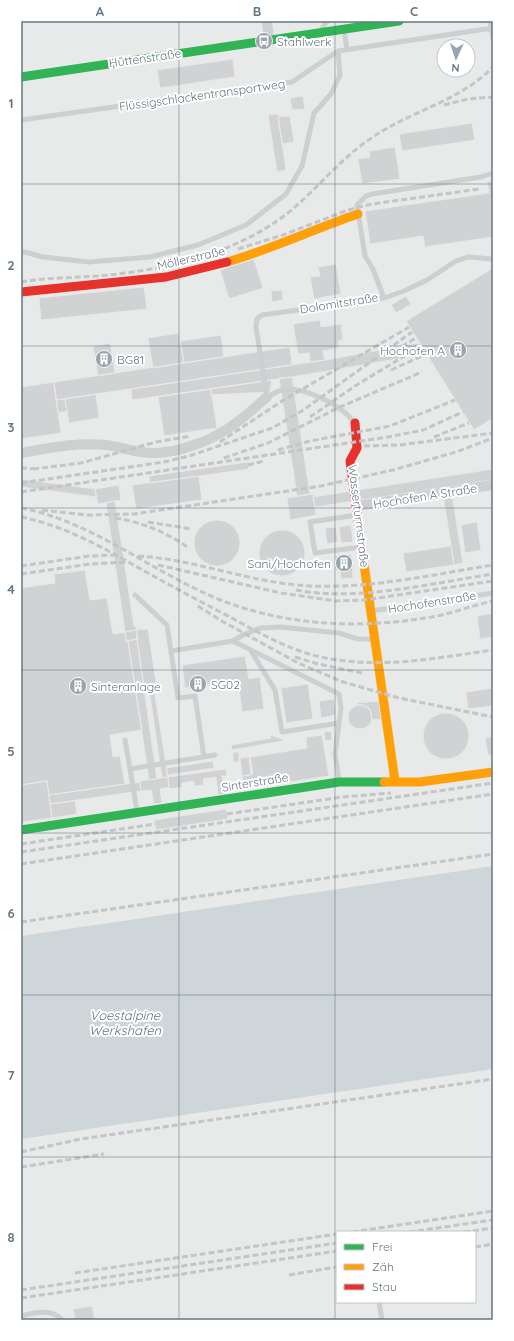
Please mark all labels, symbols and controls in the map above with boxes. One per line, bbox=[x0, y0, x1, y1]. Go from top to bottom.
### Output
text: A bbox=[96, 3, 105, 19]
text: B bbox=[253, 3, 261, 19]
text: C bbox=[410, 3, 418, 19]
bus stop icon: Stahlwerk bbox=[254, 31, 274, 51]
place label: Stahlwerk bbox=[277, 34, 331, 49]
north arrow bbox=[436, 38, 476, 78]
street label: Hüttenstraße bbox=[108, 45, 182, 70]
text: N bbox=[451, 61, 460, 75]
street label: Flüssigschlackentransportweg bbox=[118, 76, 286, 114]
text: 1 bbox=[8, 95, 14, 111]
street label: Möllerstraße bbox=[155, 243, 227, 273]
text: 2 bbox=[7, 257, 15, 273]
street label: Dolomitstraße bbox=[299, 289, 379, 317]
building icon: Hochofen A bbox=[448, 340, 468, 360]
place label: Hochofen A bbox=[380, 343, 445, 358]
building icon: BG81 bbox=[94, 349, 114, 369]
place label: BG81 bbox=[117, 352, 144, 367]
text: 3 bbox=[8, 419, 15, 435]
street label: Wasserturmstraße bbox=[345, 464, 373, 568]
street label: Hochofen A Straße bbox=[372, 480, 478, 512]
building icon: Sani/Hochofen bbox=[334, 553, 354, 573]
place label: Sani/Hochofen bbox=[247, 556, 331, 571]
text: 4 bbox=[7, 581, 15, 597]
street label: Hochofenstraße bbox=[387, 588, 477, 616]
building icon: SG02 bbox=[188, 674, 208, 694]
building icon: Sinteranlage bbox=[68, 676, 88, 696]
place label: SG02 bbox=[211, 677, 240, 692]
place label: Sinteranlage bbox=[91, 679, 161, 694]
text: 5 bbox=[7, 743, 15, 759]
street label: Sinterstraße bbox=[221, 769, 290, 795]
text: 6 bbox=[7, 905, 15, 921]
water label: Voestalpine Werkshafen bbox=[89, 1007, 161, 1038]
text: 7 bbox=[7, 1067, 15, 1083]
text: 8 bbox=[7, 1229, 15, 1245]
legend bbox=[336, 1231, 476, 1303]
text: Frei bbox=[372, 1239, 392, 1254]
text: Zäh bbox=[372, 1259, 394, 1274]
text: Stau bbox=[372, 1279, 397, 1294]

